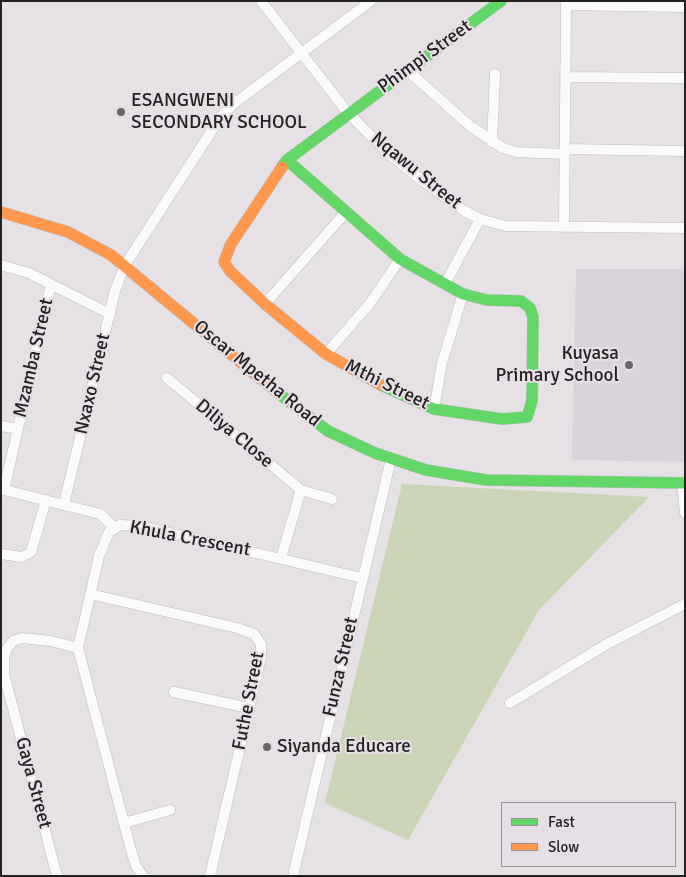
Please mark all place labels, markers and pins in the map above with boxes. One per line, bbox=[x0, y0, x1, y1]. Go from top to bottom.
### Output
place label: ESANGWENI SECONDARY SCHOOL bbox=[131, 90, 307, 134]
marker: ESANGWENI SECONDARY SCHOOL bbox=[115, 106, 127, 118]
place label: Kuyasa Primary School bbox=[496, 343, 619, 387]
marker: Kuyasa Primary School bbox=[623, 359, 635, 371]
place label: Siyanda Educare bbox=[277, 736, 411, 758]
marker: Siyanda Educare bbox=[261, 741, 273, 753]

